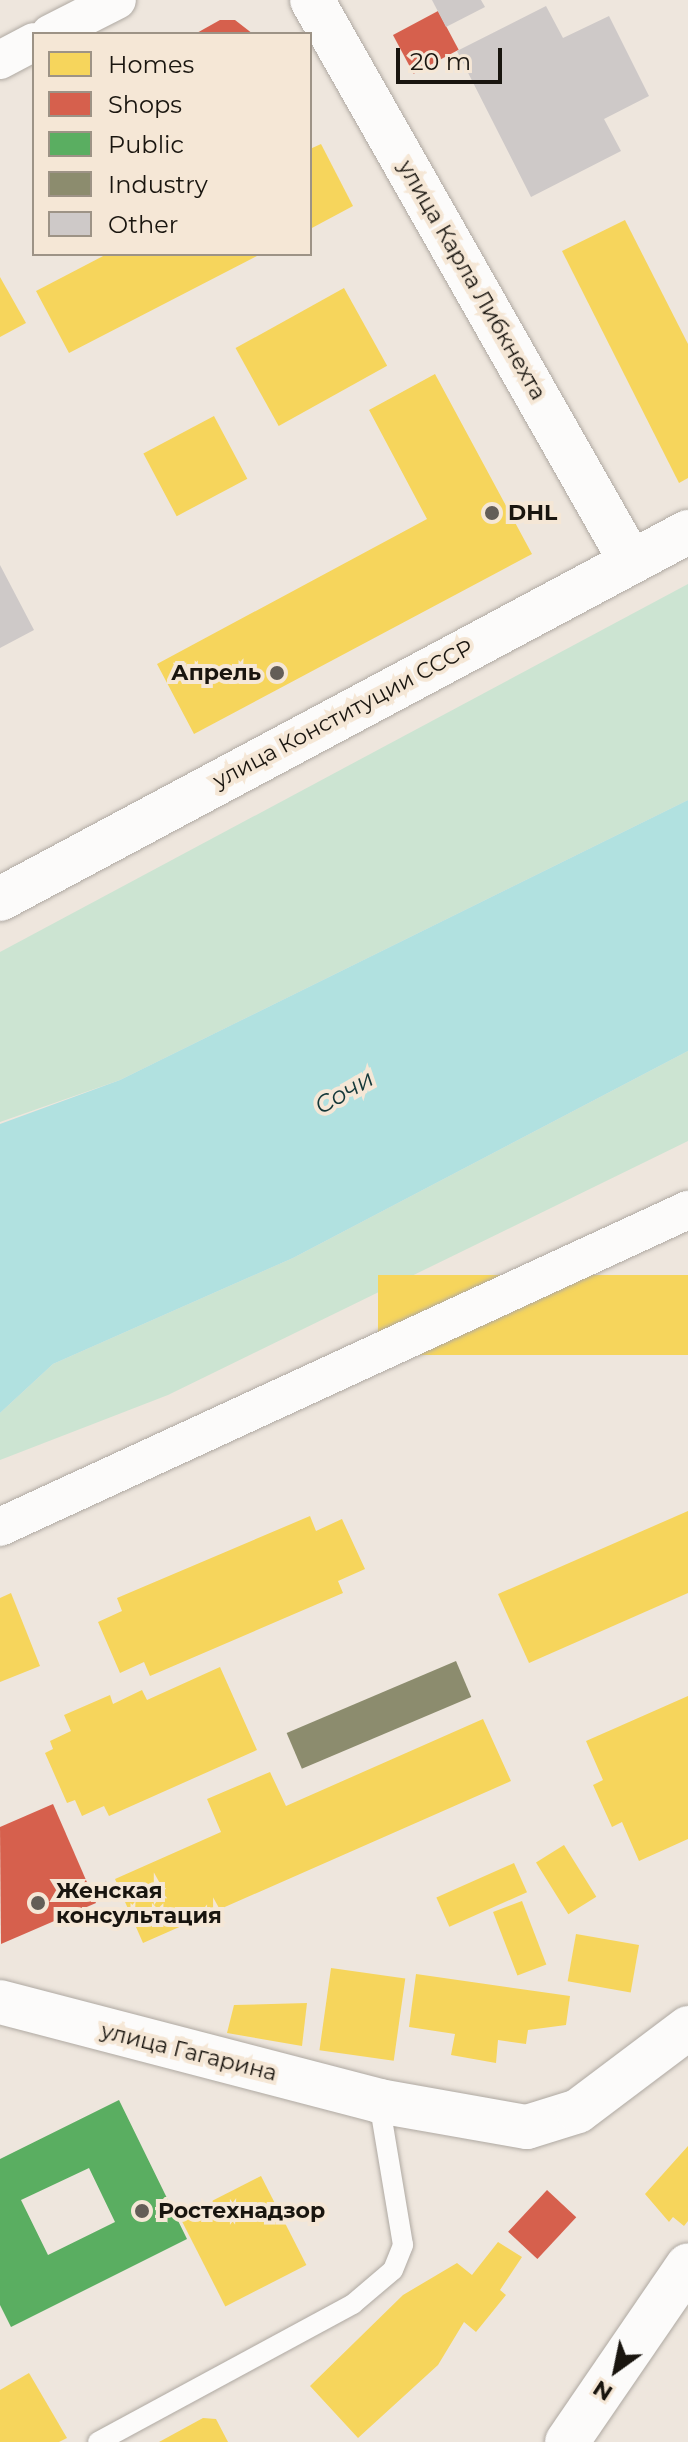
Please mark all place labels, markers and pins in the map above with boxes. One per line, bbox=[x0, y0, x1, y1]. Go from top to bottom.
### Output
place label: DHL bbox=[508, 500, 557, 526]
marker: DHL bbox=[483, 504, 501, 522]
place label: Апрель bbox=[171, 660, 261, 686]
marker: Апрель bbox=[268, 664, 286, 682]
place label: Женская консультация bbox=[56, 1877, 222, 1928]
marker: Женская консультация bbox=[27, 1892, 49, 1914]
place label: Ростехнадзор bbox=[158, 2198, 325, 2224]
marker: Ростехнадзор bbox=[133, 2202, 151, 2220]

